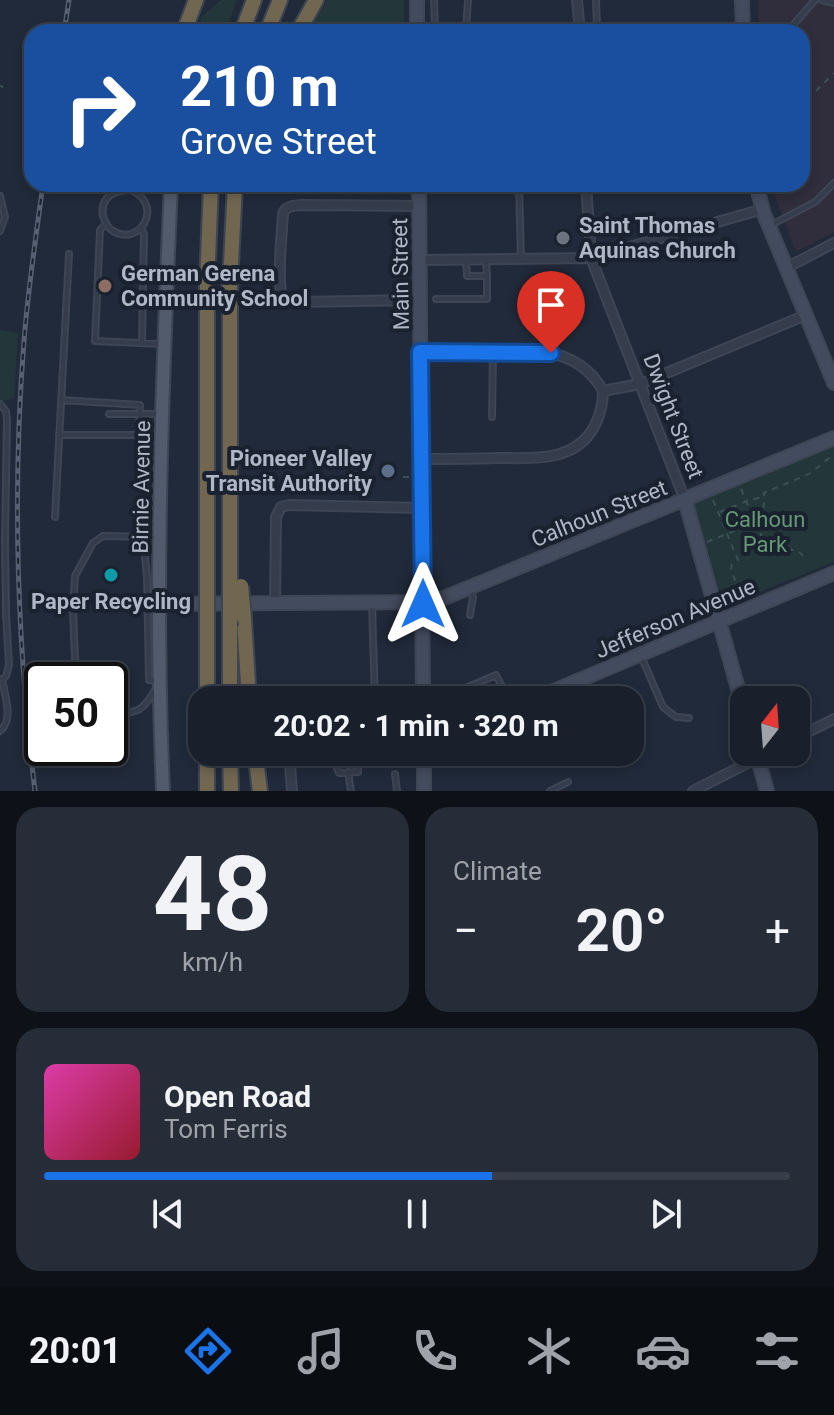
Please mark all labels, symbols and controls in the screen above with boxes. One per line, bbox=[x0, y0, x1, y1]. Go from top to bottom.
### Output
text: 210 m bbox=[180, 54, 339, 120]
icon: right bbox=[48, 56, 152, 160]
text: Grove Street bbox=[180, 121, 377, 163]
place label: Saint Thomas Aquinas Church bbox=[579, 213, 736, 263]
street label: Main Street bbox=[387, 218, 414, 330]
marker: Saint Thomas Aquinas Church bbox=[554, 229, 572, 247]
place label: German Gerena Community School bbox=[121, 261, 308, 311]
pin bbox=[517, 271, 585, 353]
marker: German Gerena Community School bbox=[96, 277, 114, 295]
icon: arrive bbox=[529, 283, 573, 327]
street label: Dwight Street bbox=[638, 350, 709, 482]
street label: Birnie Avenue bbox=[128, 420, 155, 554]
place label: Pioneer Valley Transit Authority bbox=[206, 446, 373, 496]
marker: Pioneer Valley Transit Authority bbox=[379, 462, 397, 480]
street label: Calhoun Street bbox=[528, 475, 671, 552]
park label: Calhoun Park bbox=[725, 507, 805, 557]
position arrow bbox=[381, 562, 465, 646]
marker: Paper Recycling bbox=[102, 566, 120, 584]
street label: Jefferson Avenue bbox=[591, 573, 759, 663]
place label: Paper Recycling bbox=[31, 589, 191, 614]
speed limit sign: 50 bbox=[24, 662, 128, 766]
north arrow bbox=[730, 686, 810, 766]
map controls bbox=[730, 686, 810, 766]
text: 20:02 · 1 min · 320 m bbox=[273, 708, 559, 743]
text: 48 bbox=[153, 834, 272, 955]
text: Climate bbox=[453, 856, 542, 886]
text: 20° bbox=[575, 895, 668, 966]
text: − bbox=[453, 905, 478, 957]
text: + bbox=[765, 905, 790, 957]
text: km/h bbox=[182, 947, 243, 977]
text: Open Road bbox=[164, 1079, 311, 1114]
text: Tom Ferris bbox=[164, 1114, 288, 1144]
icon: previous bbox=[146, 1192, 190, 1236]
icon: pause bbox=[395, 1192, 439, 1236]
icon: next bbox=[644, 1192, 688, 1236]
icon: directions bbox=[180, 1323, 236, 1379]
icon: music bbox=[293, 1323, 349, 1379]
icon: phone bbox=[407, 1323, 463, 1379]
icon: climate bbox=[521, 1323, 577, 1379]
icon: car bbox=[635, 1323, 691, 1379]
icon: filters bbox=[749, 1323, 805, 1379]
text: 20:01 bbox=[29, 1330, 122, 1372]

